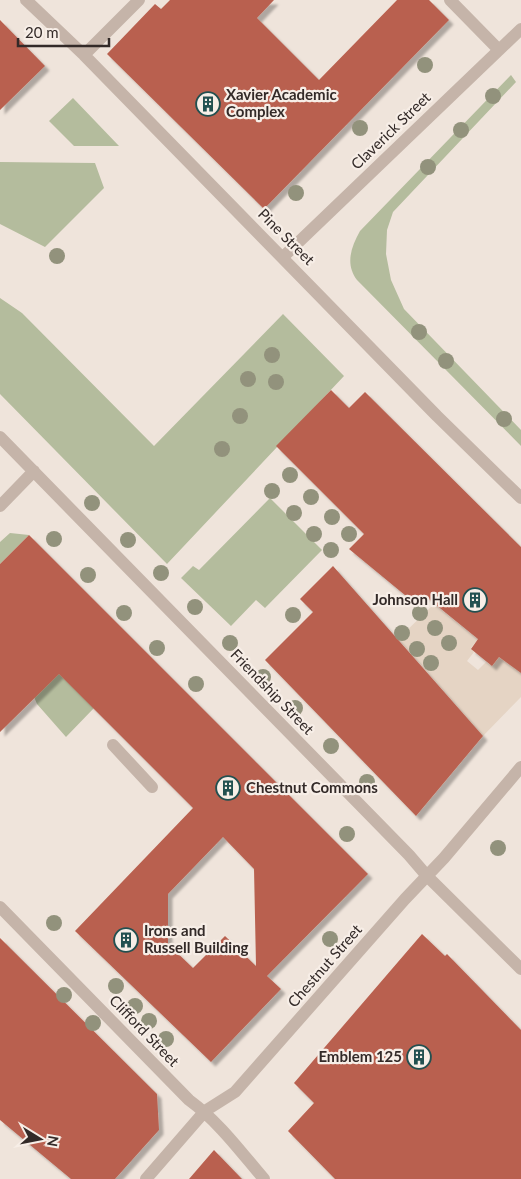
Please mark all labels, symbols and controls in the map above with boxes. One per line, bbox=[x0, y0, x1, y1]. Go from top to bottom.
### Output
scale bar bbox=[18, 15, 109, 47]
text: 20 m bbox=[25, 23, 59, 41]
place label: Xavier Academic Complex bbox=[226, 85, 337, 120]
street label: Claverick Street bbox=[347, 87, 434, 173]
building icon: Xavier Academic Complex bbox=[195, 91, 221, 117]
street label: Pine Street bbox=[255, 204, 319, 269]
building icon: Johnson Hall bbox=[462, 587, 488, 613]
place label: Johnson Hall bbox=[373, 590, 458, 608]
street label: Friendship Street bbox=[227, 645, 318, 738]
building icon: Chestnut Commons bbox=[215, 775, 241, 801]
place label: Chestnut Commons bbox=[246, 778, 378, 796]
street label: Chestnut Street bbox=[283, 920, 365, 1010]
place label: Irons and Russell Building bbox=[144, 921, 249, 956]
building icon: Irons and Russell Building bbox=[113, 927, 139, 953]
street label: Clifford Street bbox=[106, 991, 184, 1070]
building icon: Emblem 125 bbox=[406, 1044, 432, 1070]
place label: Emblem 125 bbox=[318, 1047, 402, 1065]
north arrow bbox=[15, 1114, 65, 1164]
text: N bbox=[44, 1135, 63, 1148]

